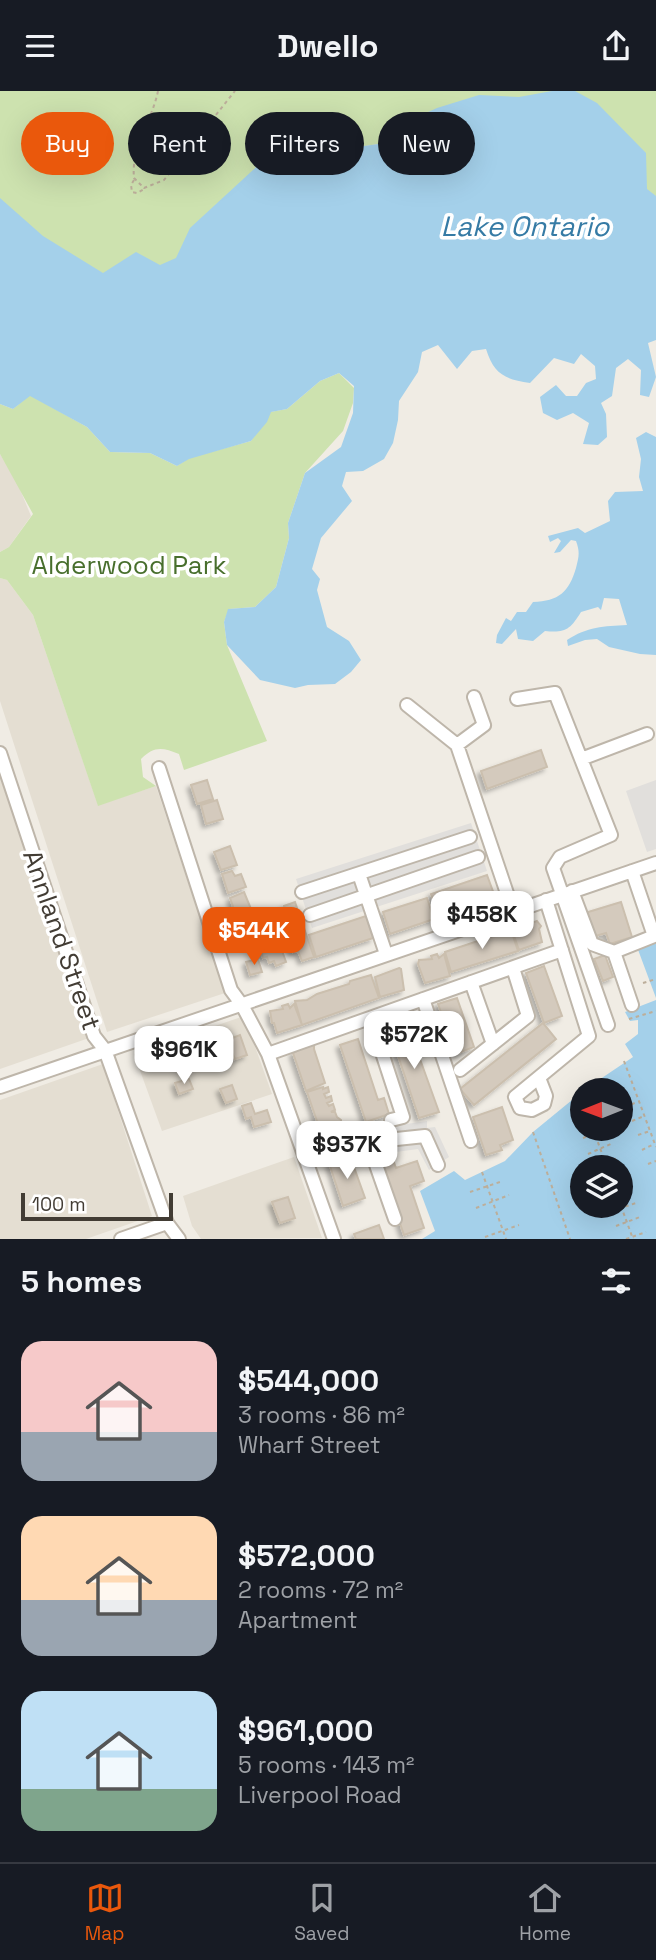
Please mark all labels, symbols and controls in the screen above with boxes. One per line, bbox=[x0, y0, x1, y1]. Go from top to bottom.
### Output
text: Dwello bbox=[277, 26, 379, 66]
icon: menu bbox=[21, 27, 59, 65]
icon: share bbox=[597, 27, 635, 65]
chip: Buy bbox=[21, 112, 114, 175]
chip: Rent bbox=[128, 112, 231, 175]
chip: Filters bbox=[245, 112, 364, 175]
chip: New bbox=[378, 112, 475, 175]
water label: Lake Ontario bbox=[441, 208, 610, 244]
park label: Alderwood Park bbox=[32, 548, 226, 582]
street label: Annland Street bbox=[15, 845, 109, 1035]
pin: $458K bbox=[433, 891, 531, 951]
text: $458K bbox=[447, 899, 517, 929]
pin: $544K bbox=[205, 907, 303, 967]
text: $544K bbox=[218, 915, 290, 945]
pin: $572K bbox=[365, 1011, 463, 1071]
text: $572K bbox=[380, 1019, 448, 1049]
pin: $961K bbox=[135, 1027, 233, 1086]
text: $961K bbox=[150, 1034, 218, 1064]
north arrow bbox=[570, 1078, 634, 1141]
map controls bbox=[570, 1078, 633, 1218]
pin: $937K bbox=[298, 1121, 396, 1181]
text: $937K bbox=[312, 1129, 382, 1159]
button: layers bbox=[570, 1155, 633, 1218]
scale bar bbox=[21, 1190, 173, 1222]
text: 100 m bbox=[32, 1192, 86, 1217]
text: 5 homes bbox=[21, 1262, 142, 1301]
icon: filters bbox=[597, 1262, 635, 1300]
text: $544,000 bbox=[238, 1361, 379, 1400]
icon: home bbox=[77, 1369, 161, 1453]
text: 3 rooms · 86 m² bbox=[238, 1400, 405, 1430]
text: Wharf Street bbox=[238, 1430, 380, 1460]
text: $572,000 bbox=[238, 1536, 375, 1575]
icon: home bbox=[77, 1544, 161, 1628]
text: 2 rooms · 72 m² bbox=[238, 1575, 403, 1605]
text: Apartment bbox=[238, 1605, 358, 1635]
text: $961,000 bbox=[238, 1711, 373, 1750]
icon: home bbox=[77, 1719, 161, 1803]
text: 5 rooms · 143 m² bbox=[238, 1750, 414, 1780]
text: Liverpool Road bbox=[238, 1780, 402, 1810]
tab: Map bbox=[85, 1879, 124, 1946]
tab: Saved bbox=[294, 1879, 350, 1946]
tab: Home bbox=[519, 1879, 571, 1946]

